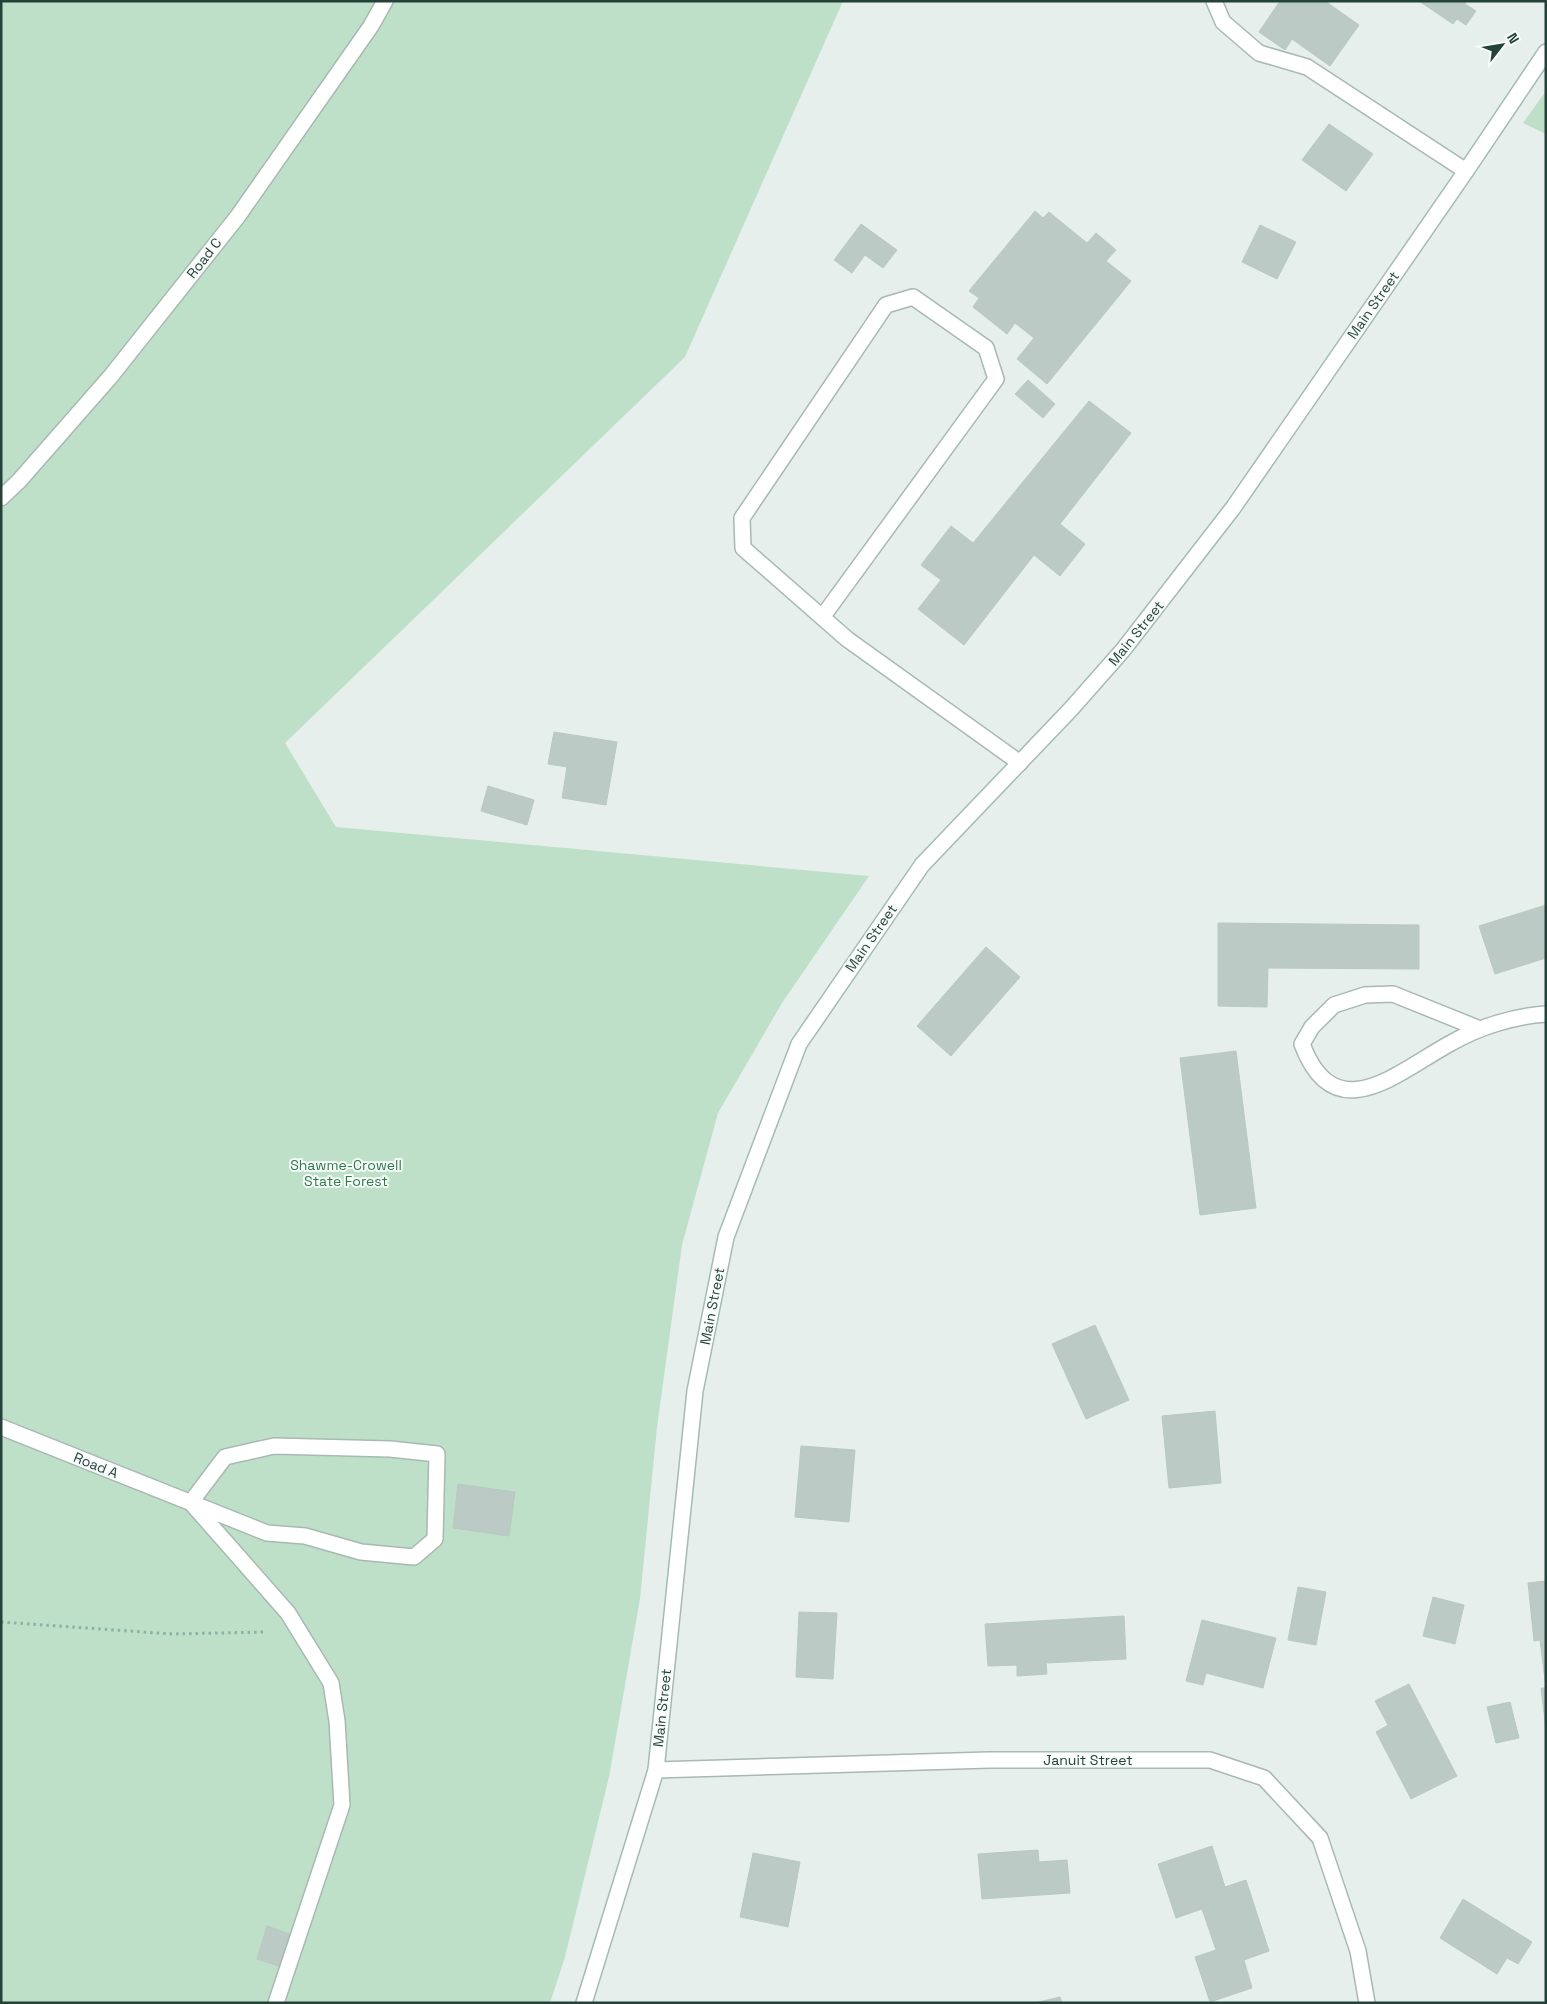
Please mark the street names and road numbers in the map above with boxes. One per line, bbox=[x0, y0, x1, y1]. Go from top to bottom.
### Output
street label: Road C bbox=[182, 234, 226, 282]
street label: Main Street bbox=[1343, 268, 1403, 342]
street label: Main Street bbox=[1104, 597, 1168, 669]
street label: Main Street bbox=[841, 901, 901, 975]
street label: Main Street bbox=[696, 1266, 728, 1346]
street label: Road A bbox=[71, 1448, 121, 1482]
street label: Main Street bbox=[649, 1668, 675, 1748]
street label: Januit Street bbox=[1043, 1751, 1133, 1769]

